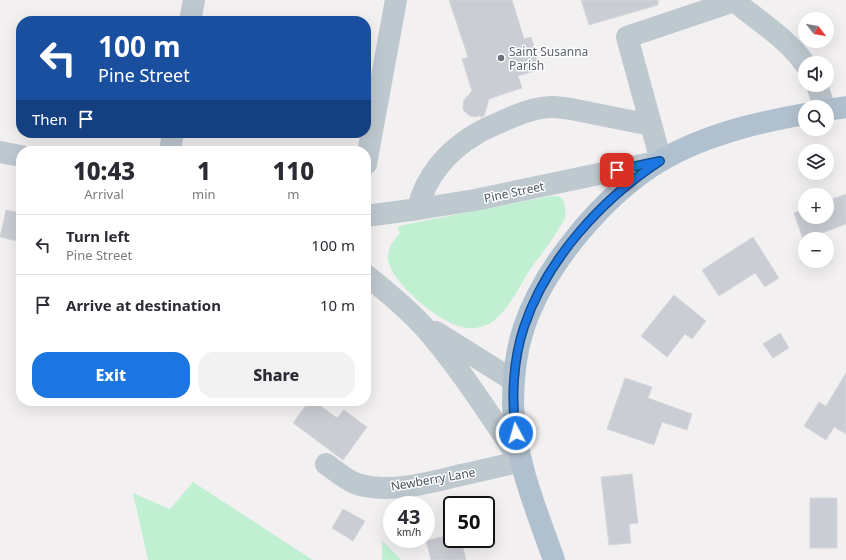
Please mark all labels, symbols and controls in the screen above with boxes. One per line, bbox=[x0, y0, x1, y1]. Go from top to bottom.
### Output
north arrow bbox=[798, 12, 834, 48]
map controls bbox=[798, 12, 834, 268]
text: 100 m bbox=[98, 27, 181, 65]
icon: left bbox=[32, 32, 84, 84]
place label: Saint Susanna Parish bbox=[509, 43, 588, 74]
marker: Saint Susanna Parish bbox=[496, 53, 506, 63]
button: sound bbox=[798, 56, 834, 92]
text: Pine Street bbox=[98, 63, 190, 87]
button: search bbox=[798, 100, 834, 136]
icon: arrive bbox=[75, 108, 97, 130]
text: Then bbox=[32, 109, 67, 129]
button: layers bbox=[798, 144, 834, 180]
pin bbox=[600, 153, 634, 187]
text: 10:43 bbox=[73, 154, 135, 187]
text: 1 bbox=[197, 154, 211, 187]
text: 110 bbox=[273, 154, 314, 187]
icon: arrive bbox=[606, 159, 628, 181]
street label: Pine Street bbox=[482, 177, 546, 207]
text: Arrival bbox=[84, 185, 124, 203]
text: min bbox=[192, 185, 216, 203]
text: m bbox=[287, 185, 299, 203]
button: + bbox=[798, 188, 834, 224]
text: Turn left bbox=[66, 226, 130, 246]
button: − bbox=[798, 232, 834, 268]
icon: left bbox=[32, 234, 54, 256]
text: 100 m bbox=[311, 235, 355, 255]
text: Pine Street bbox=[66, 246, 132, 264]
icon: arrive bbox=[32, 294, 54, 316]
text: Arrive at destination bbox=[66, 295, 221, 315]
text: 10 m bbox=[320, 295, 355, 315]
button: Exit bbox=[32, 352, 190, 398]
button: Share bbox=[198, 352, 355, 398]
position arrow bbox=[495, 412, 537, 454]
street label: Newberry Lane bbox=[389, 463, 477, 495]
speed limit sign: 50 bbox=[443, 496, 495, 548]
text: 43 bbox=[398, 503, 420, 530]
text: km/h bbox=[397, 525, 421, 539]

